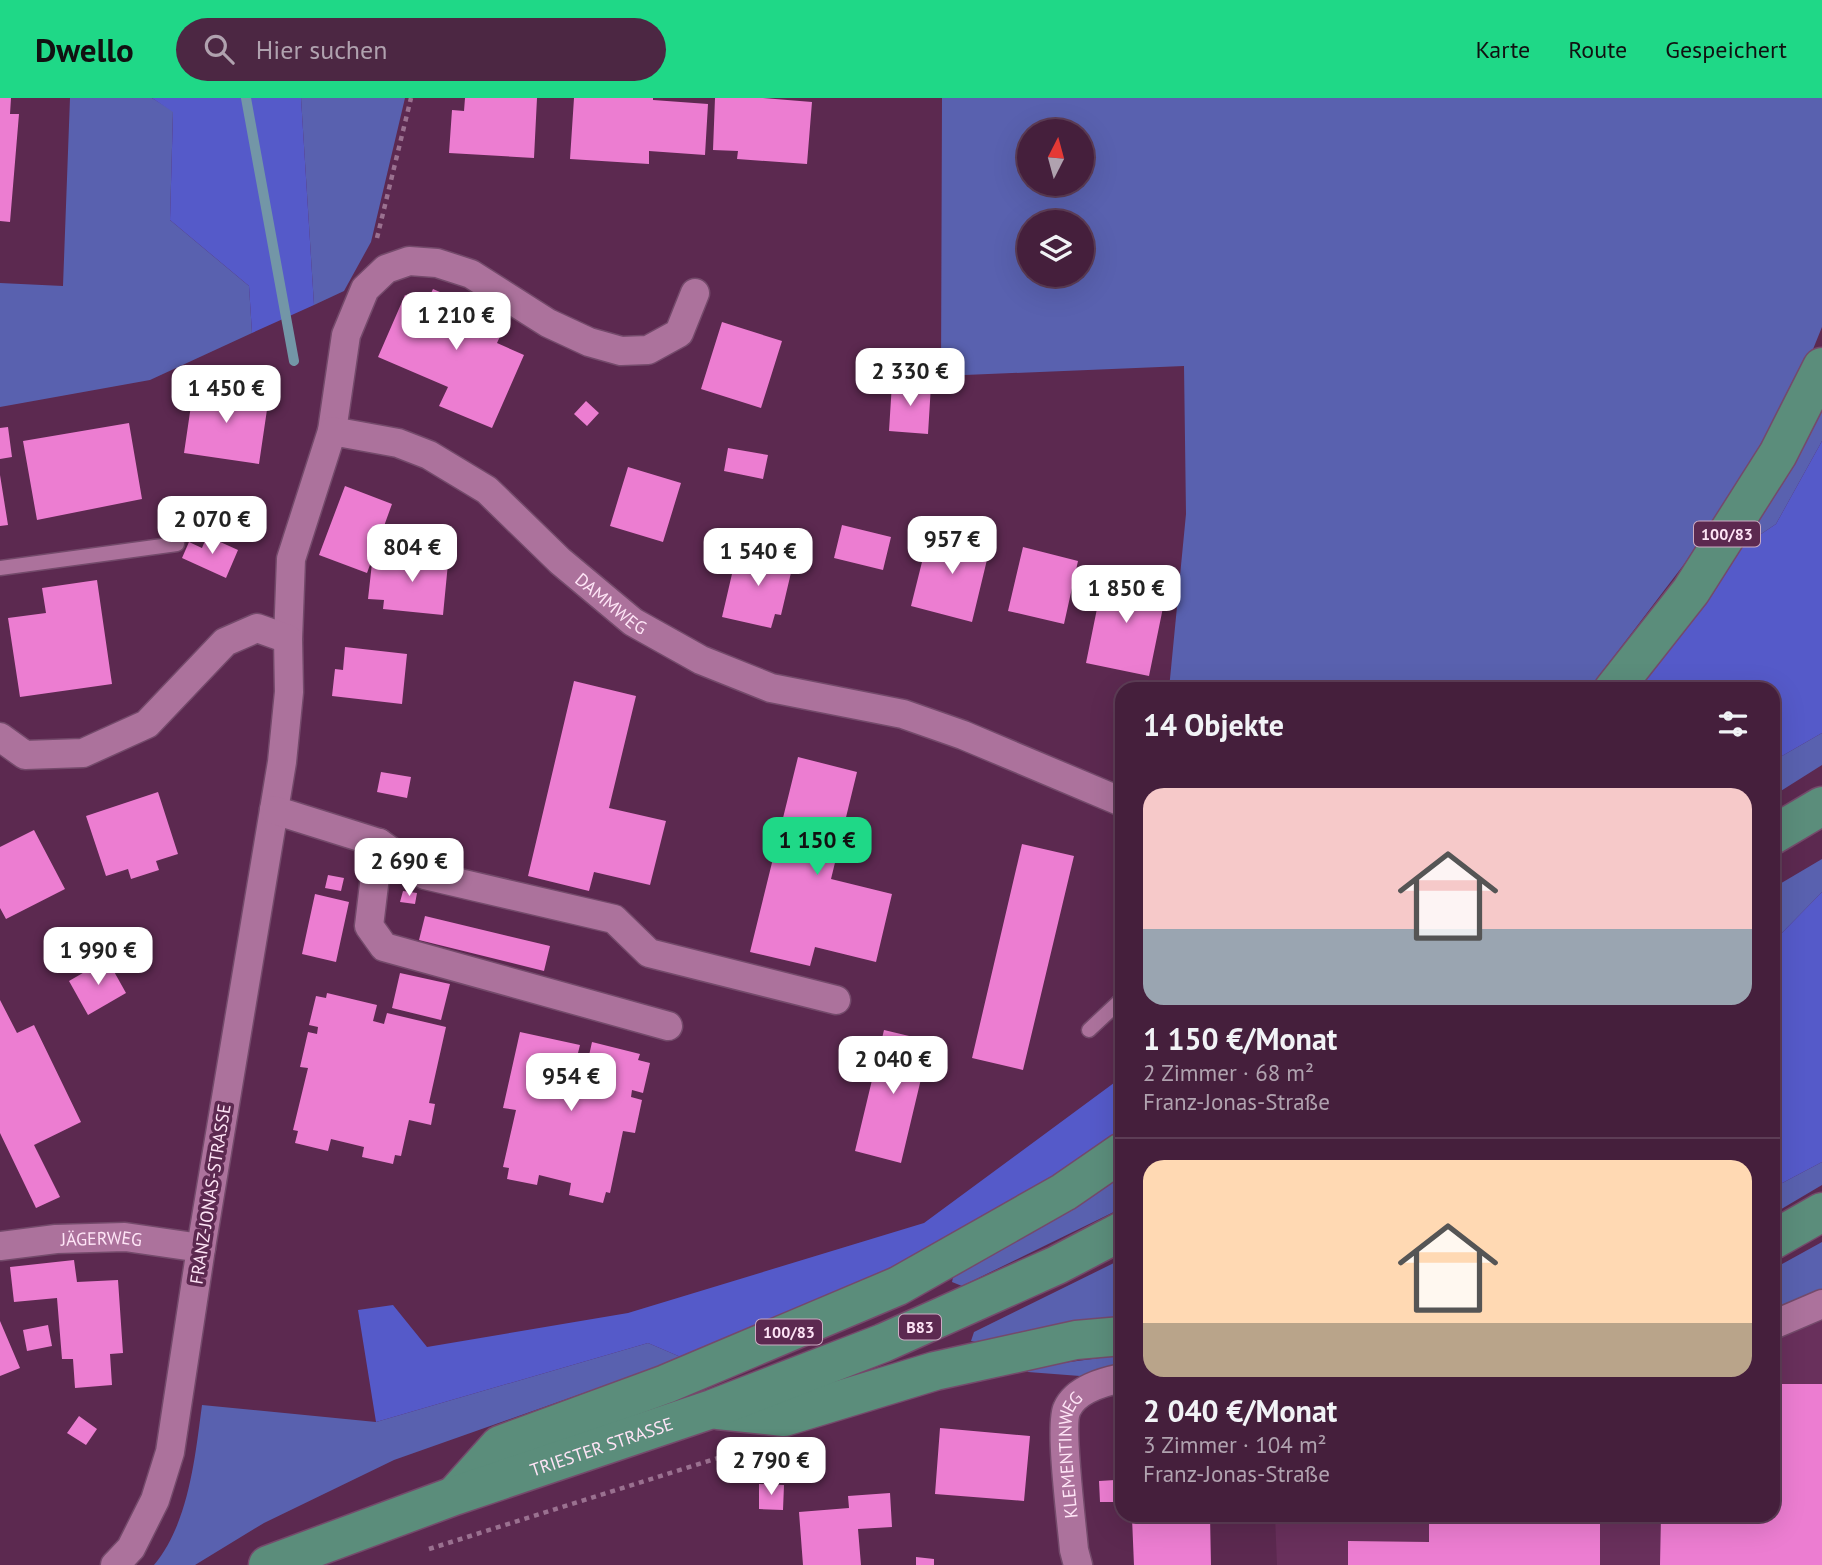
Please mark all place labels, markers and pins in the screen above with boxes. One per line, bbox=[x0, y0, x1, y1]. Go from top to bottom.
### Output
pin: 1 210 € bbox=[391, 292, 521, 352]
pin: 2 330 € bbox=[845, 348, 975, 408]
pin: 1 450 € bbox=[161, 366, 291, 425]
pin: 2 070 € bbox=[147, 496, 277, 556]
pin: 957 € bbox=[903, 517, 1001, 576]
pin: 804 € bbox=[363, 524, 461, 584]
pin: 1 540 € bbox=[693, 528, 823, 588]
pin: 1 850 € bbox=[1061, 566, 1191, 625]
pin: 1 150 € bbox=[752, 818, 882, 877]
pin: 2 690 € bbox=[344, 838, 474, 898]
pin: 1 990 € bbox=[33, 928, 163, 987]
pin: 2 040 € bbox=[828, 1037, 958, 1096]
pin: 954 € bbox=[522, 1054, 620, 1113]
pin: 2 790 € bbox=[706, 1438, 836, 1497]

